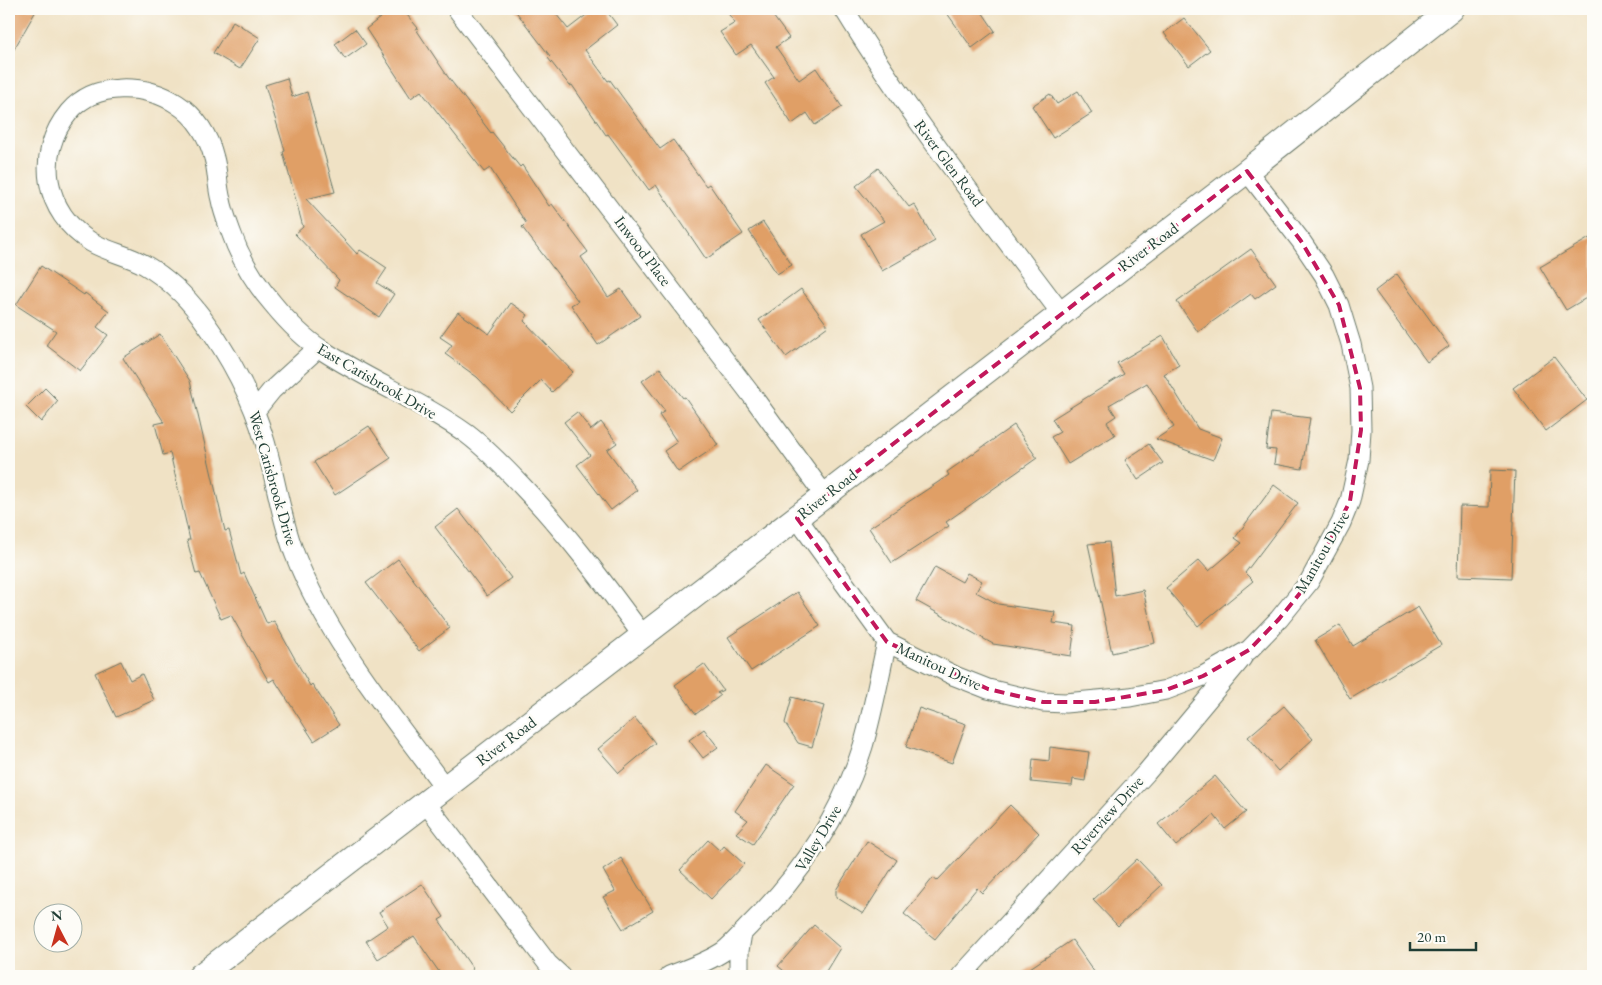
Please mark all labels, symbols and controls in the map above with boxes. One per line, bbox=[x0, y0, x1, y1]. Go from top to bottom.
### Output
street label: River Glen Road bbox=[909, 115, 989, 211]
street label: Inwood Place bbox=[610, 212, 676, 290]
street label: River Road bbox=[1114, 217, 1183, 277]
street label: East Carisbrook Drive bbox=[313, 338, 441, 424]
street label: West Carisbrook Drive bbox=[244, 408, 302, 548]
street label: River Road bbox=[793, 464, 862, 524]
street label: Manitou Drive bbox=[1290, 507, 1354, 597]
street label: Manitou Drive bbox=[893, 637, 985, 695]
street label: River Road bbox=[472, 711, 541, 771]
street label: Riverview Drive bbox=[1066, 771, 1148, 859]
street label: Valley Drive bbox=[790, 801, 846, 875]
north arrow bbox=[32, 902, 82, 952]
text: N bbox=[50, 905, 64, 925]
scale bar bbox=[1410, 920, 1476, 952]
text: 20 m bbox=[1417, 927, 1446, 946]

